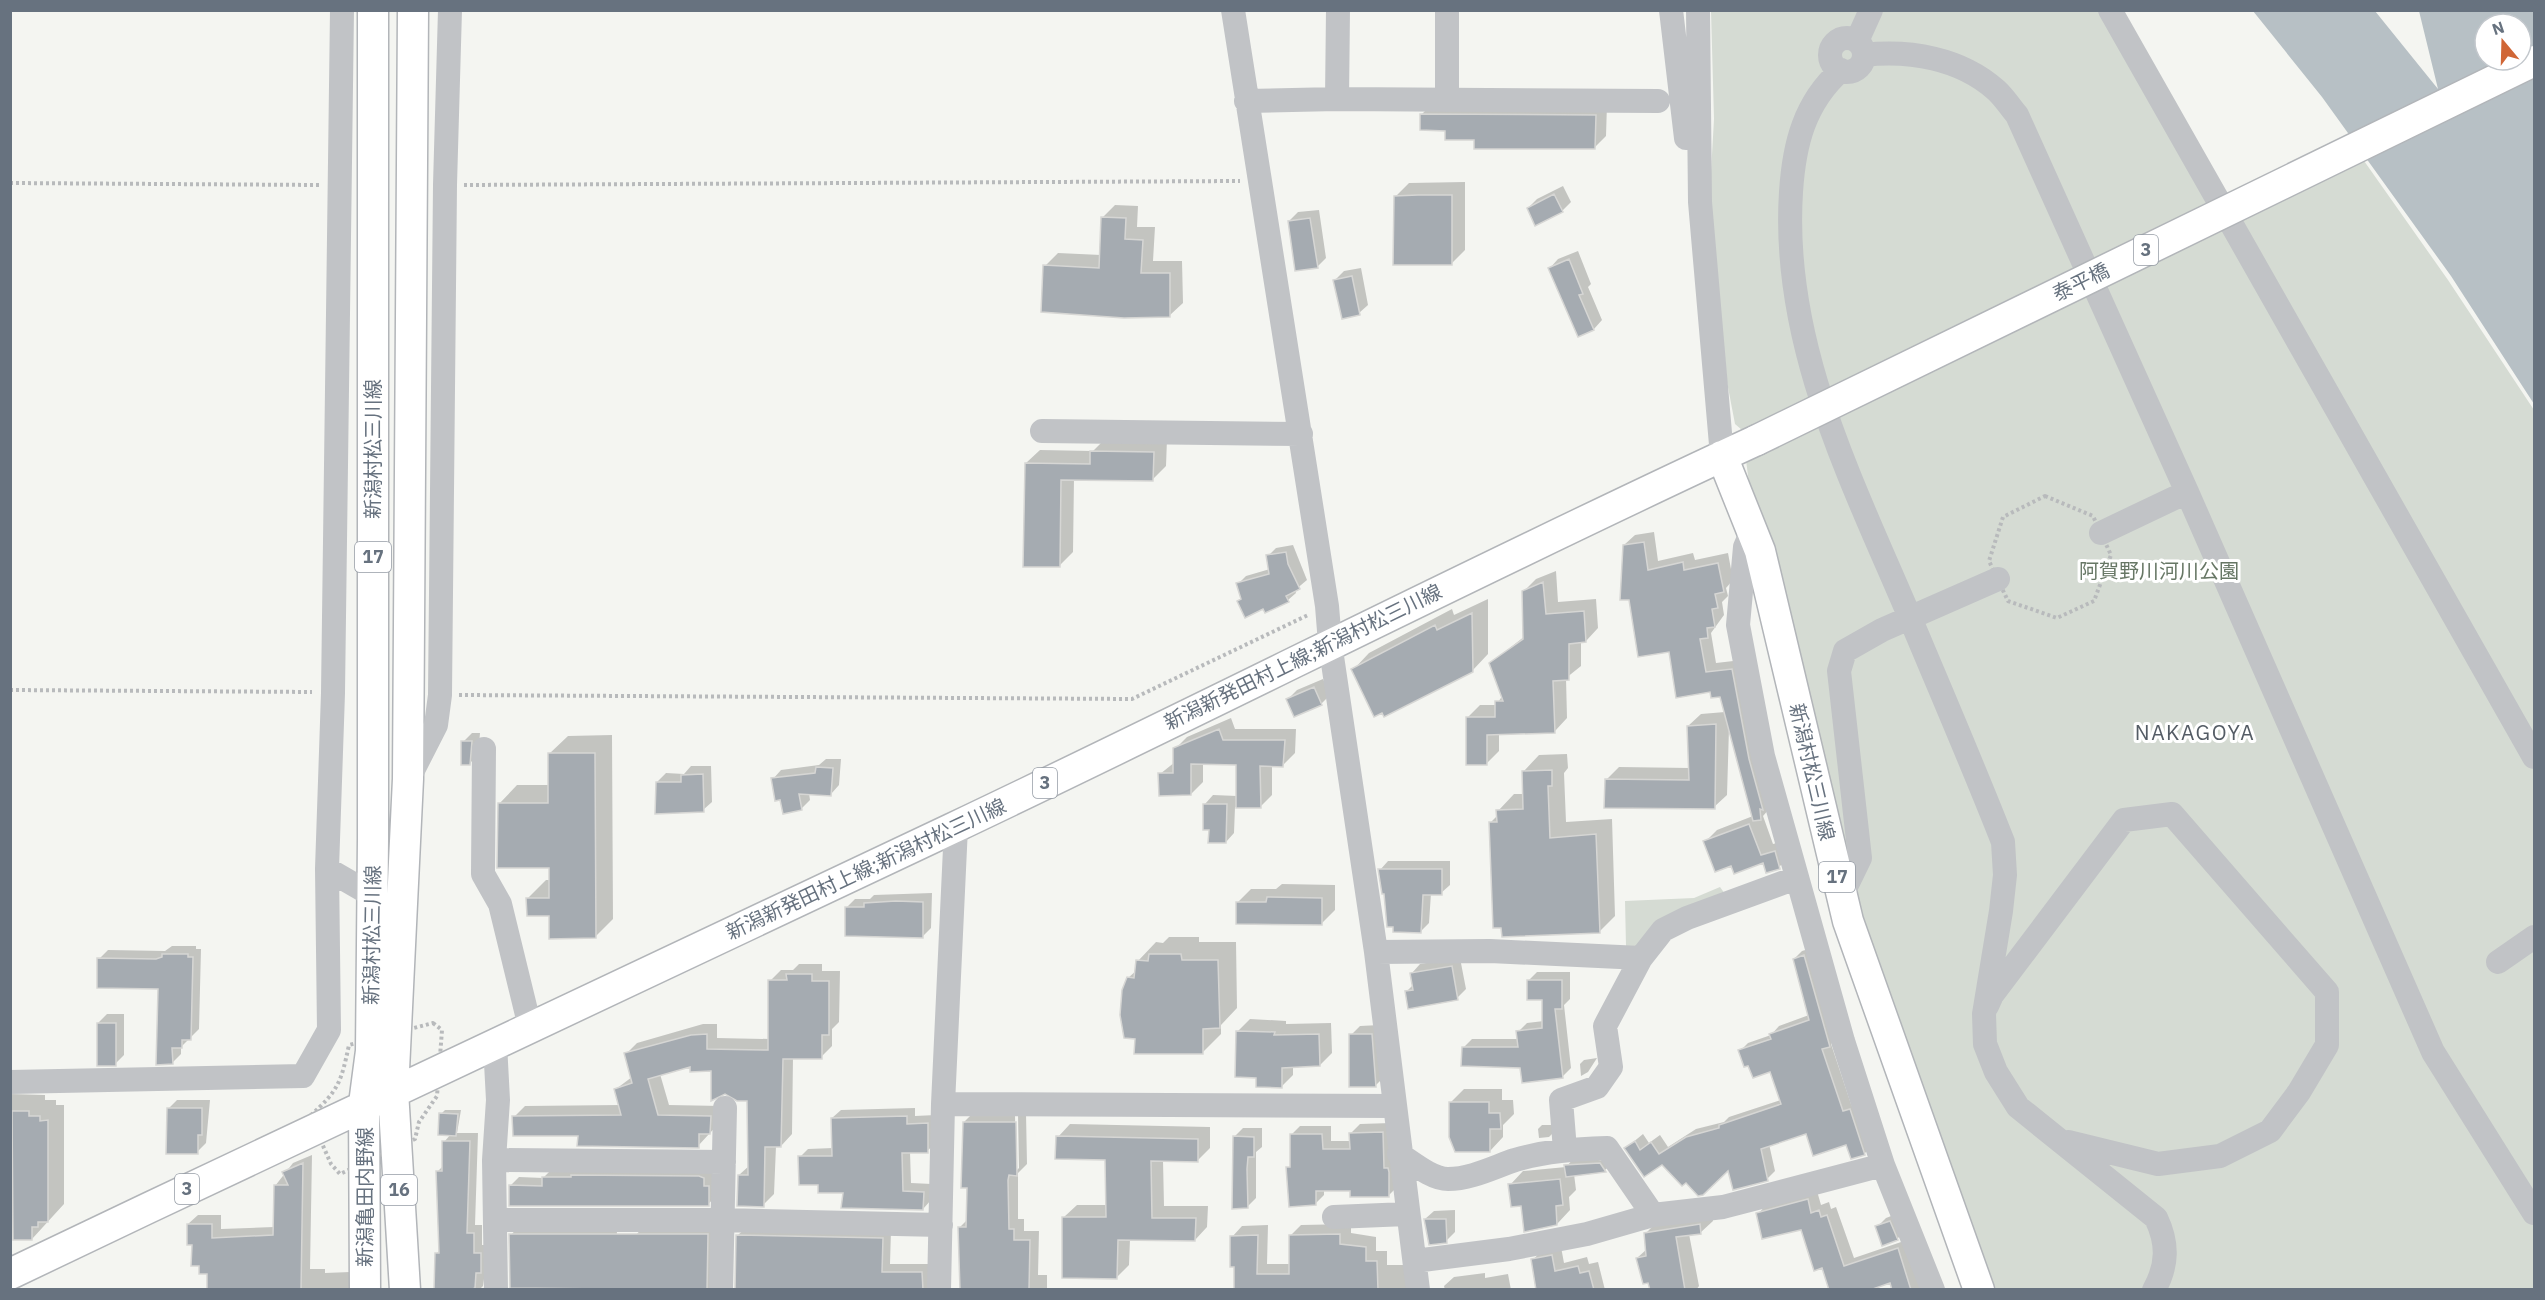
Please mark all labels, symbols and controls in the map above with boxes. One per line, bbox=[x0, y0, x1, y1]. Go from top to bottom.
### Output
north arrow bbox=[2473, 12, 2533, 72]
text: N bbox=[2489, 16, 2507, 39]
road number: 3 bbox=[2134, 235, 2158, 265]
street label: 泰平橋 bbox=[2048, 256, 2114, 307]
street label: 新潟村松三川線 bbox=[359, 379, 386, 519]
road number: 17 bbox=[355, 542, 391, 572]
park label: 阿賀野川河川公園 bbox=[2079, 557, 2239, 584]
street label: 新潟新発田村上線;新潟村松三川線 bbox=[1159, 577, 1446, 736]
street label: 新潟村松三川線 bbox=[1784, 701, 1841, 843]
district label: NAKAGOYA bbox=[2135, 718, 2255, 746]
road number: 3 bbox=[1033, 768, 1057, 798]
street label: 新潟新発田村上線;新潟村松三川線 bbox=[721, 792, 1010, 945]
road number: 17 bbox=[1819, 862, 1855, 892]
street label: 新潟村松三川線 bbox=[357, 865, 386, 1005]
street label: 新潟亀田内野線 bbox=[351, 1127, 378, 1267]
road number: 3 bbox=[175, 1174, 199, 1204]
road number: 16 bbox=[381, 1175, 417, 1205]

